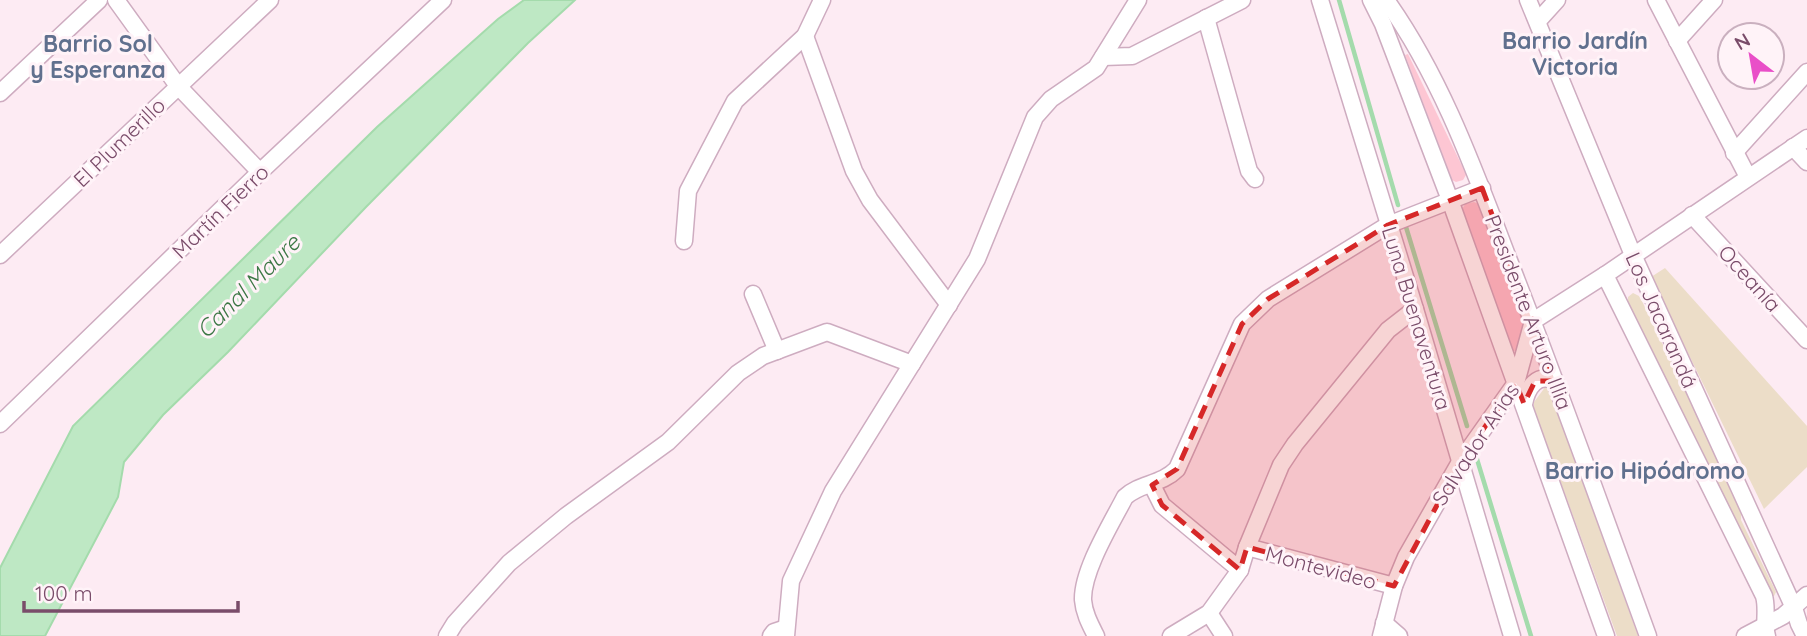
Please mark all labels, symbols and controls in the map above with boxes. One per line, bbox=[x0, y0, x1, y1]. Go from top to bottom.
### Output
north arrow bbox=[1716, 21, 1786, 91]
district label: Barrio Jardín Victoria bbox=[1502, 26, 1648, 81]
text: N bbox=[1730, 28, 1754, 55]
district label: Barrio Sol y Esperanza bbox=[30, 29, 166, 84]
street label: El Plumerillo bbox=[68, 92, 170, 192]
street label: Martín Fierro bbox=[166, 158, 274, 264]
street label: Presidente Arturo Illia bbox=[1480, 211, 1578, 413]
street label: Luna Buenaventura bbox=[1377, 223, 1457, 413]
water label: Canal Maure bbox=[190, 227, 307, 344]
street label: Oceanía bbox=[1713, 239, 1787, 317]
street label: Los Jacarandá bbox=[1620, 248, 1704, 392]
street label: Salvador Arias bbox=[1426, 378, 1524, 510]
district label: Barrio Hipódromo bbox=[1545, 456, 1745, 485]
street label: Montevideo bbox=[1263, 540, 1379, 594]
scale bar bbox=[24, 570, 238, 614]
text: 100 m bbox=[35, 580, 93, 606]

